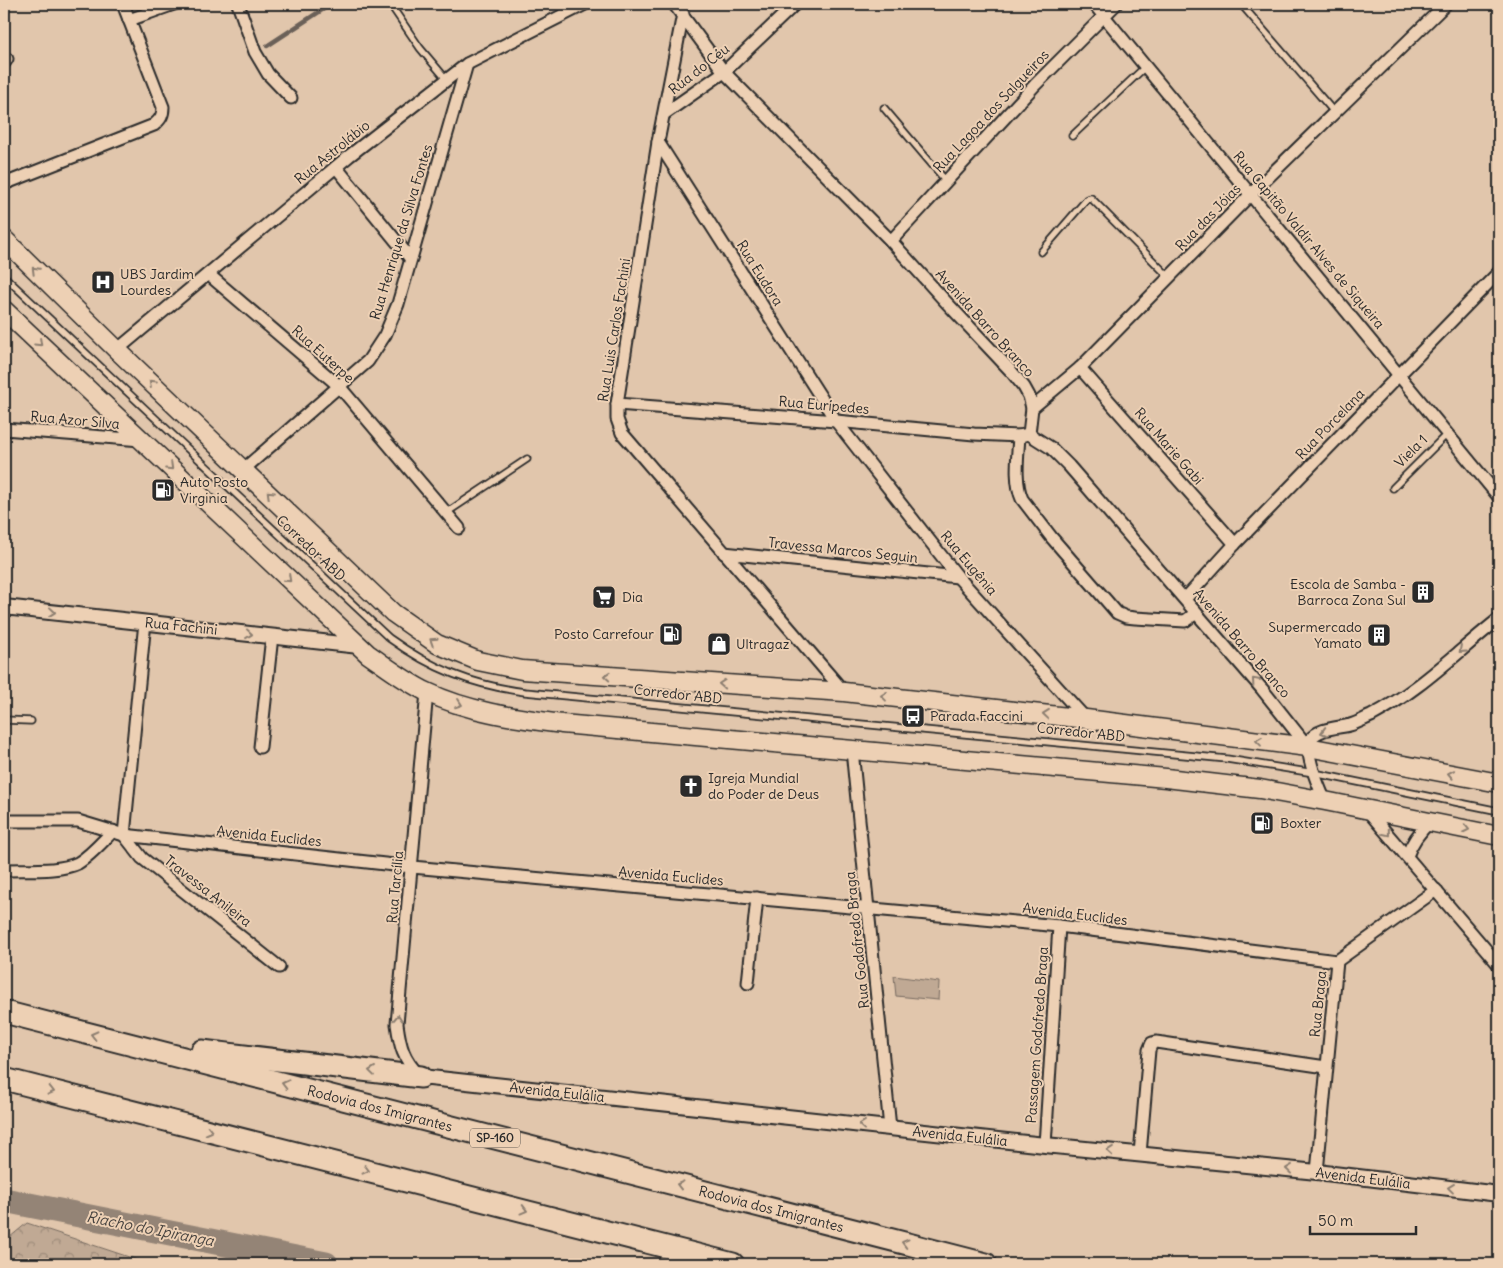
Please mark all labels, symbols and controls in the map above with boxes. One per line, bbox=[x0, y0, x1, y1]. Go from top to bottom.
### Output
street label: Rua do Céu bbox=[665, 40, 733, 98]
street label: Rua Lagoa dos Salgueiros bbox=[929, 46, 1053, 176]
street label: Rua Astrolábio bbox=[291, 116, 373, 188]
street label: Rua Henrique da Silva Fontes bbox=[366, 142, 436, 322]
street label: Rua Capitão Valdir Alves de Siqueira bbox=[1229, 148, 1389, 332]
street label: Rua das Jóias bbox=[1171, 180, 1245, 254]
street label: Rua Eudora bbox=[733, 237, 787, 309]
street label: Rua Luis Carlos Fachini bbox=[594, 257, 634, 403]
place label: UBS Jardim Lourdes bbox=[120, 265, 194, 299]
street label: Avenida Barro Branco bbox=[932, 265, 1038, 381]
one-way arrow bbox=[32, 266, 41, 275]
hospital icon: UBS Jardim Lourdes bbox=[90, 269, 116, 295]
street label: Rua Euterpe bbox=[288, 321, 358, 387]
one-way arrow bbox=[34, 337, 43, 346]
one-way arrow bbox=[148, 380, 157, 389]
street label: Rua Porcelana bbox=[1292, 385, 1368, 463]
street label: Rua Eurípedes bbox=[778, 392, 870, 418]
street label: Rua Marie Gabi bbox=[1131, 404, 1207, 488]
street label: Rua Azor Silva bbox=[30, 407, 120, 433]
street label: Viela 1 bbox=[1391, 431, 1431, 471]
one-way arrow bbox=[164, 461, 173, 470]
place label: Auto Posto Virginia bbox=[180, 473, 248, 507]
fuel station icon: Auto Posto Virginia bbox=[150, 477, 176, 503]
one-way arrow bbox=[266, 491, 275, 500]
street label: Corredor ABD bbox=[272, 511, 350, 585]
street label: Rua Eugênia bbox=[937, 527, 1001, 599]
street label: Travessa Marcos Seguin bbox=[767, 533, 919, 567]
one-way arrow bbox=[282, 573, 291, 582]
place label: Escola de Samba - Barroca Zona Sul bbox=[1290, 575, 1406, 609]
building icon: Escola de Samba - Barroca Zona Sul bbox=[1410, 579, 1436, 605]
supermarket icon: Dia bbox=[591, 584, 617, 610]
street label: Avenida Barro Branco bbox=[1189, 584, 1295, 702]
place label: Dia bbox=[622, 588, 643, 606]
one-way arrow bbox=[49, 606, 57, 617]
street label: Rua Fachini bbox=[144, 613, 218, 639]
place label: Supermercado Yamato bbox=[1268, 618, 1362, 652]
fuel station icon: Posto Carrefour bbox=[658, 621, 684, 647]
building icon: Supermercado Yamato bbox=[1366, 622, 1392, 648]
place label: Posto Carrefour bbox=[554, 625, 654, 643]
one-way arrow bbox=[245, 628, 253, 639]
shop icon: Ultragaz bbox=[706, 631, 732, 657]
place label: Ultragaz bbox=[736, 635, 790, 653]
one-way arrow bbox=[429, 638, 439, 647]
one-way arrow bbox=[1458, 644, 1467, 653]
one-way arrow bbox=[603, 670, 611, 681]
one-way arrow bbox=[718, 678, 726, 689]
one-way arrow bbox=[1252, 678, 1261, 687]
street label: Corredor ABD bbox=[633, 680, 723, 708]
one-way arrow bbox=[880, 692, 889, 702]
one-way arrow bbox=[455, 698, 463, 708]
bus stop icon: Parada Faccini bbox=[900, 703, 926, 729]
place label: Parada Faccini bbox=[930, 707, 1023, 725]
one-way arrow bbox=[1042, 709, 1050, 720]
street label: Corredor ABD bbox=[1036, 718, 1126, 746]
one-way arrow bbox=[1320, 726, 1329, 736]
one-way arrow bbox=[1255, 736, 1263, 747]
place label: Igreja Mundial do Poder de Deus bbox=[708, 769, 819, 803]
one-way arrow bbox=[1447, 769, 1456, 780]
church icon: Igreja Mundial do Poder de Deus bbox=[678, 773, 704, 799]
fuel station icon: Boxter bbox=[1249, 810, 1275, 836]
place label: Boxter bbox=[1280, 814, 1322, 832]
street label: Avenida Euclides bbox=[216, 822, 322, 850]
one-way arrow bbox=[1462, 824, 1471, 834]
one-way arrow bbox=[1381, 827, 1390, 836]
street label: Rua Tarcília bbox=[383, 850, 407, 924]
street label: Travessa Anileira bbox=[161, 851, 255, 931]
street label: Avenida Euclides bbox=[618, 862, 724, 890]
street label: Rua Godofredo Braga bbox=[841, 871, 873, 1009]
street label: Avenida Euclides bbox=[1021, 899, 1129, 929]
street label: Passagem Godofredo Braga bbox=[1022, 946, 1052, 1124]
street label: Rua Braga bbox=[1306, 970, 1330, 1038]
one-way arrow bbox=[393, 1013, 404, 1021]
one-way arrow bbox=[90, 1030, 99, 1041]
one-way arrow bbox=[368, 1066, 376, 1077]
street label: Avenida Eulália bbox=[509, 1078, 605, 1106]
one-way arrow bbox=[281, 1079, 290, 1090]
street label: Rodovia dos Imigrantes bbox=[305, 1081, 454, 1136]
one-way arrow bbox=[46, 1085, 55, 1096]
one-way arrow bbox=[858, 1120, 866, 1131]
street label: Avenida Eulália bbox=[912, 1122, 1008, 1150]
one-way arrow bbox=[204, 1125, 213, 1136]
road number: SP-160 bbox=[470, 1128, 520, 1148]
one-way arrow bbox=[1106, 1146, 1114, 1157]
street label: Avenida Eulália bbox=[1314, 1163, 1412, 1193]
one-way arrow bbox=[362, 1164, 371, 1175]
one-way arrow bbox=[1285, 1164, 1293, 1175]
one-way arrow bbox=[676, 1180, 685, 1191]
street label: Rodovia dos Imigrantes bbox=[697, 1182, 846, 1236]
one-way arrow bbox=[1447, 1183, 1455, 1194]
scale bar bbox=[1310, 1203, 1417, 1235]
one-way arrow bbox=[519, 1204, 528, 1215]
water label: Riacho do Ipiranga bbox=[85, 1207, 217, 1250]
text: 50 m bbox=[1318, 1211, 1353, 1230]
one-way arrow bbox=[901, 1238, 910, 1249]

